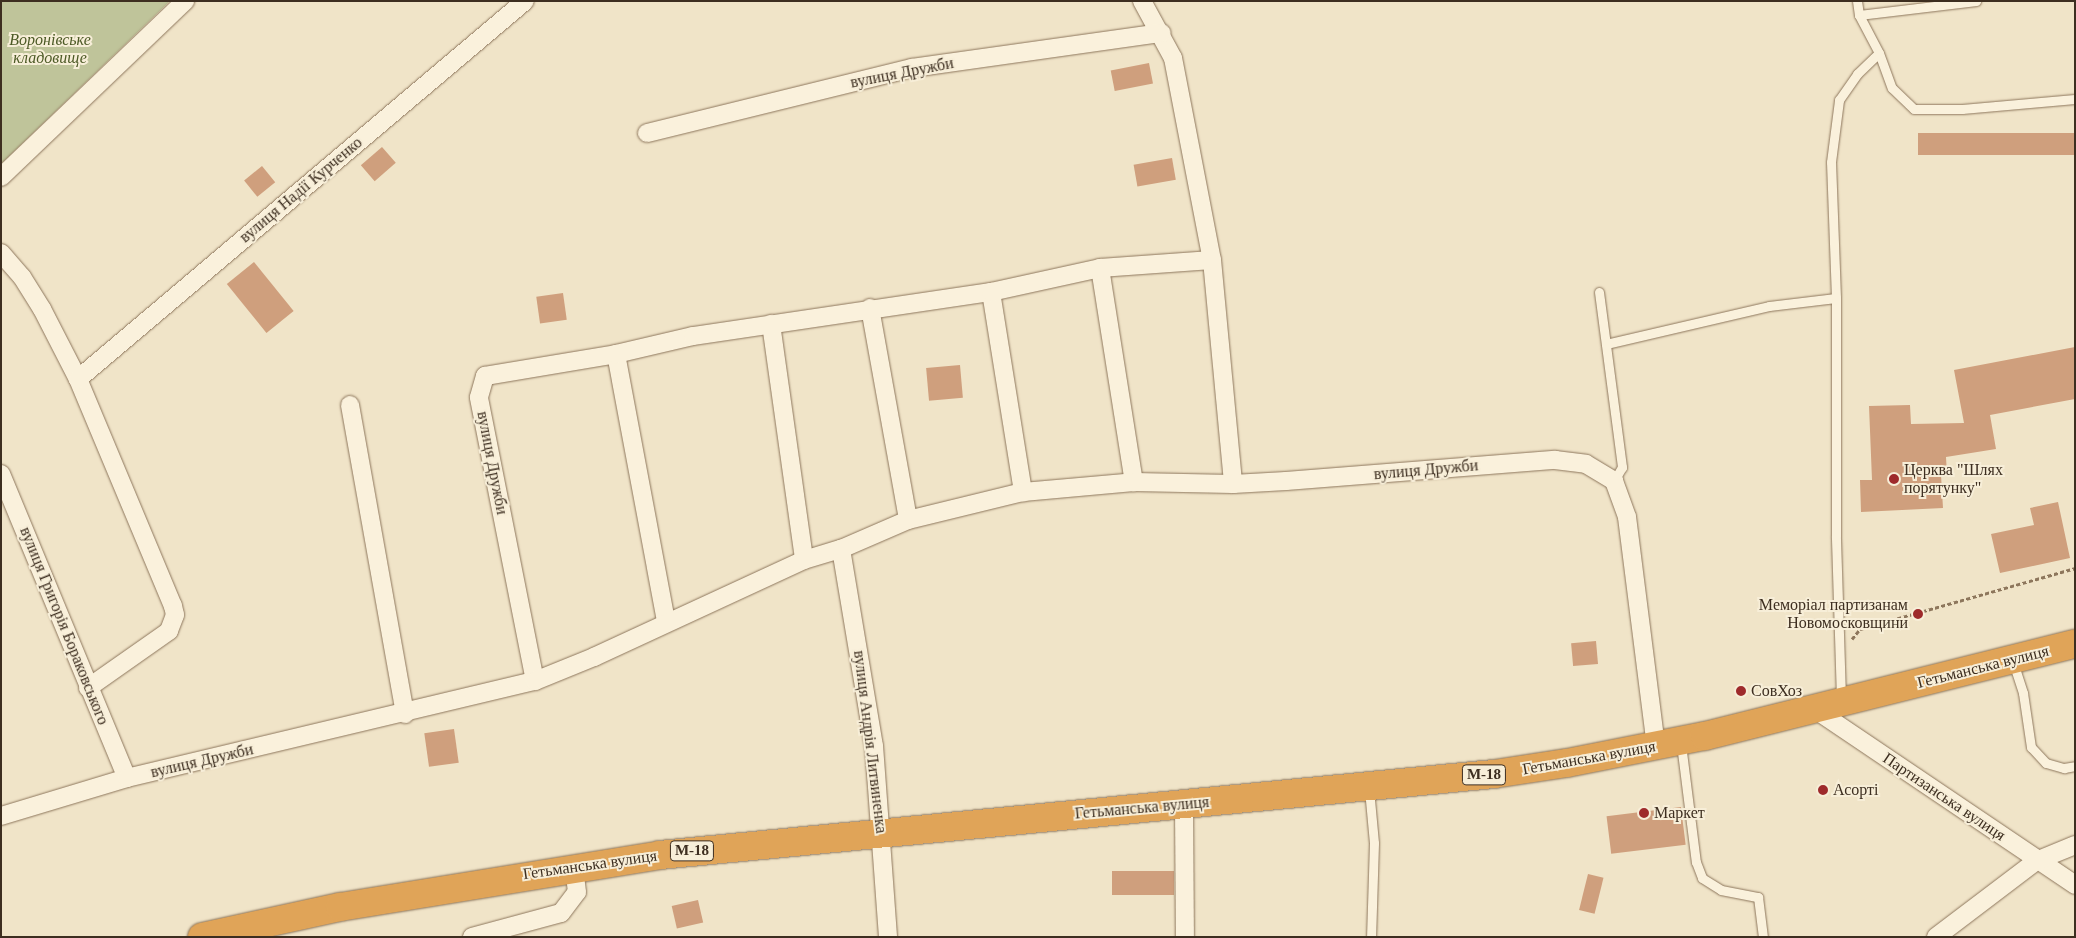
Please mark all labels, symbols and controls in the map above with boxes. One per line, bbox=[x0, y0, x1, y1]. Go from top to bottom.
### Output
park label: Воронівське кладовище bbox=[9, 30, 91, 68]
street label: вулиця Дружби bbox=[849, 54, 955, 92]
street label: вулиця Надії Курченко bbox=[236, 133, 366, 247]
street label: вулиця Дружби bbox=[473, 410, 511, 516]
street label: вулиця Дружби bbox=[1373, 456, 1479, 484]
place label: Церква "Шлях порятунку" bbox=[1904, 460, 2003, 498]
marker: Церква "Шлях порятунку" bbox=[1888, 473, 1900, 485]
street label: вулиця Григорія Бораковського bbox=[15, 524, 113, 728]
place label: Меморіал партизанам Новомосковщини bbox=[1759, 595, 1908, 633]
marker: Меморіал партизанам Новомосковщини bbox=[1912, 608, 1924, 620]
street label: Гетьманська вулиця bbox=[1915, 641, 2051, 693]
street label: вулиця Андрія Литвиненка bbox=[849, 649, 891, 835]
place label: СовХоз bbox=[1751, 681, 1802, 701]
marker: СовХоз bbox=[1735, 685, 1747, 697]
street label: Гетьманська вулиця bbox=[1521, 737, 1657, 779]
street label: вулиця Дружби bbox=[149, 740, 255, 782]
street label: Партизанська вулиця bbox=[1879, 749, 2009, 845]
road number: М-18 bbox=[1462, 762, 1506, 788]
place label: Асорті bbox=[1833, 780, 1878, 800]
marker: Асорті bbox=[1817, 784, 1829, 796]
street label: Гетьманська вулиця bbox=[1074, 793, 1210, 823]
place label: Маркет bbox=[1654, 803, 1705, 823]
marker: Маркет bbox=[1638, 807, 1650, 819]
road number: М-18 bbox=[670, 838, 714, 864]
street label: Гетьманська вулиця bbox=[522, 846, 658, 884]

